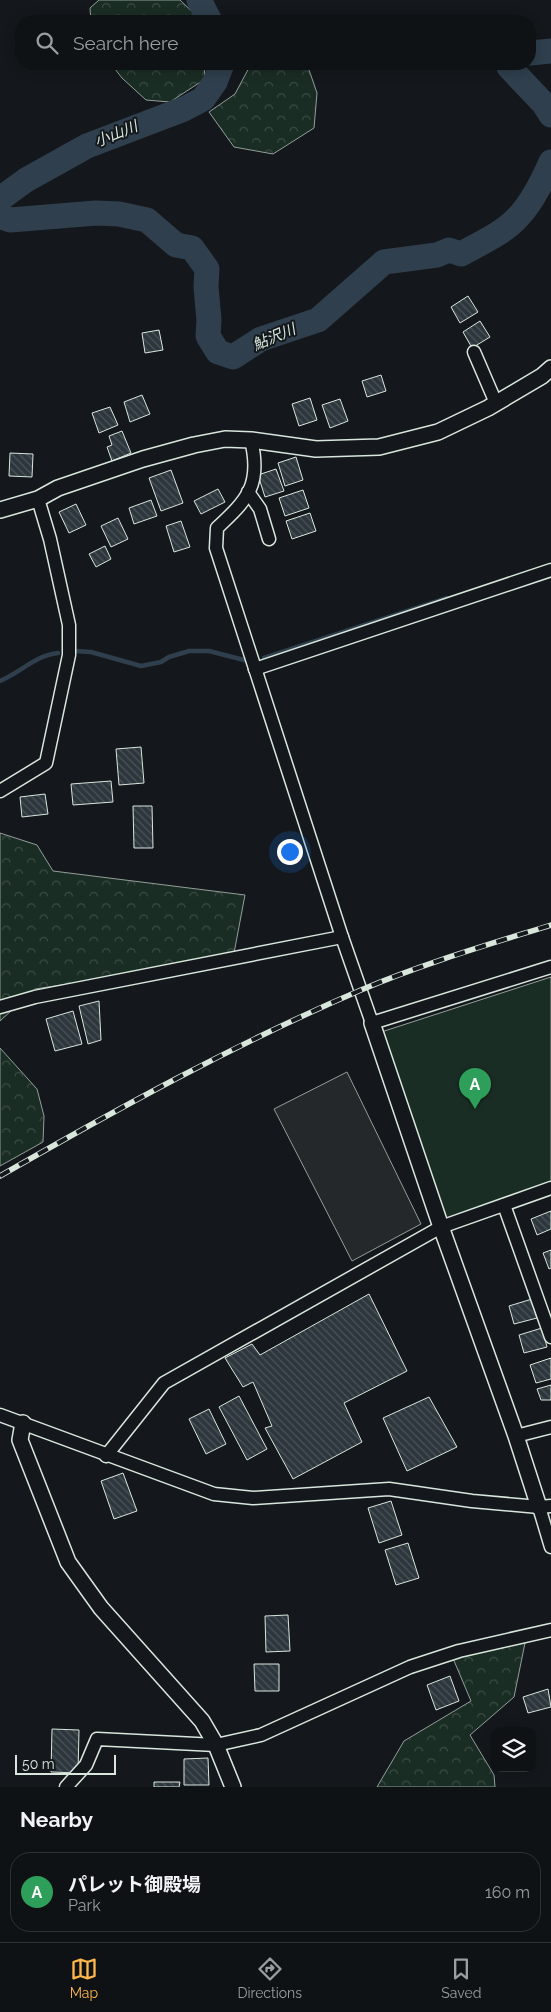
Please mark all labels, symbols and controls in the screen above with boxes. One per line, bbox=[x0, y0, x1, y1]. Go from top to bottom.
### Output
search box bbox=[15, 15, 536, 70]
icon: search bbox=[33, 29, 61, 57]
text: Search here bbox=[73, 32, 179, 54]
water label: 小山川 bbox=[92, 116, 142, 151]
water label: 鮎沢川 bbox=[250, 319, 300, 354]
your location bbox=[277, 839, 303, 865]
pin: A bbox=[459, 1068, 491, 1109]
map controls bbox=[491, 1727, 536, 1772]
button: layers bbox=[491, 1727, 536, 1772]
scale bar bbox=[15, 1752, 116, 1775]
text: 50 m bbox=[22, 1756, 55, 1772]
text: Nearby bbox=[20, 1807, 93, 1832]
text: パレット御殿場 bbox=[68, 1873, 201, 1895]
text: A bbox=[32, 1883, 42, 1902]
text: 160 m bbox=[485, 1883, 530, 1902]
text: Park bbox=[68, 1896, 101, 1915]
tab: Map bbox=[70, 1955, 98, 2001]
tab: Directions bbox=[237, 1955, 302, 2001]
tab: Saved bbox=[441, 1955, 481, 2001]

